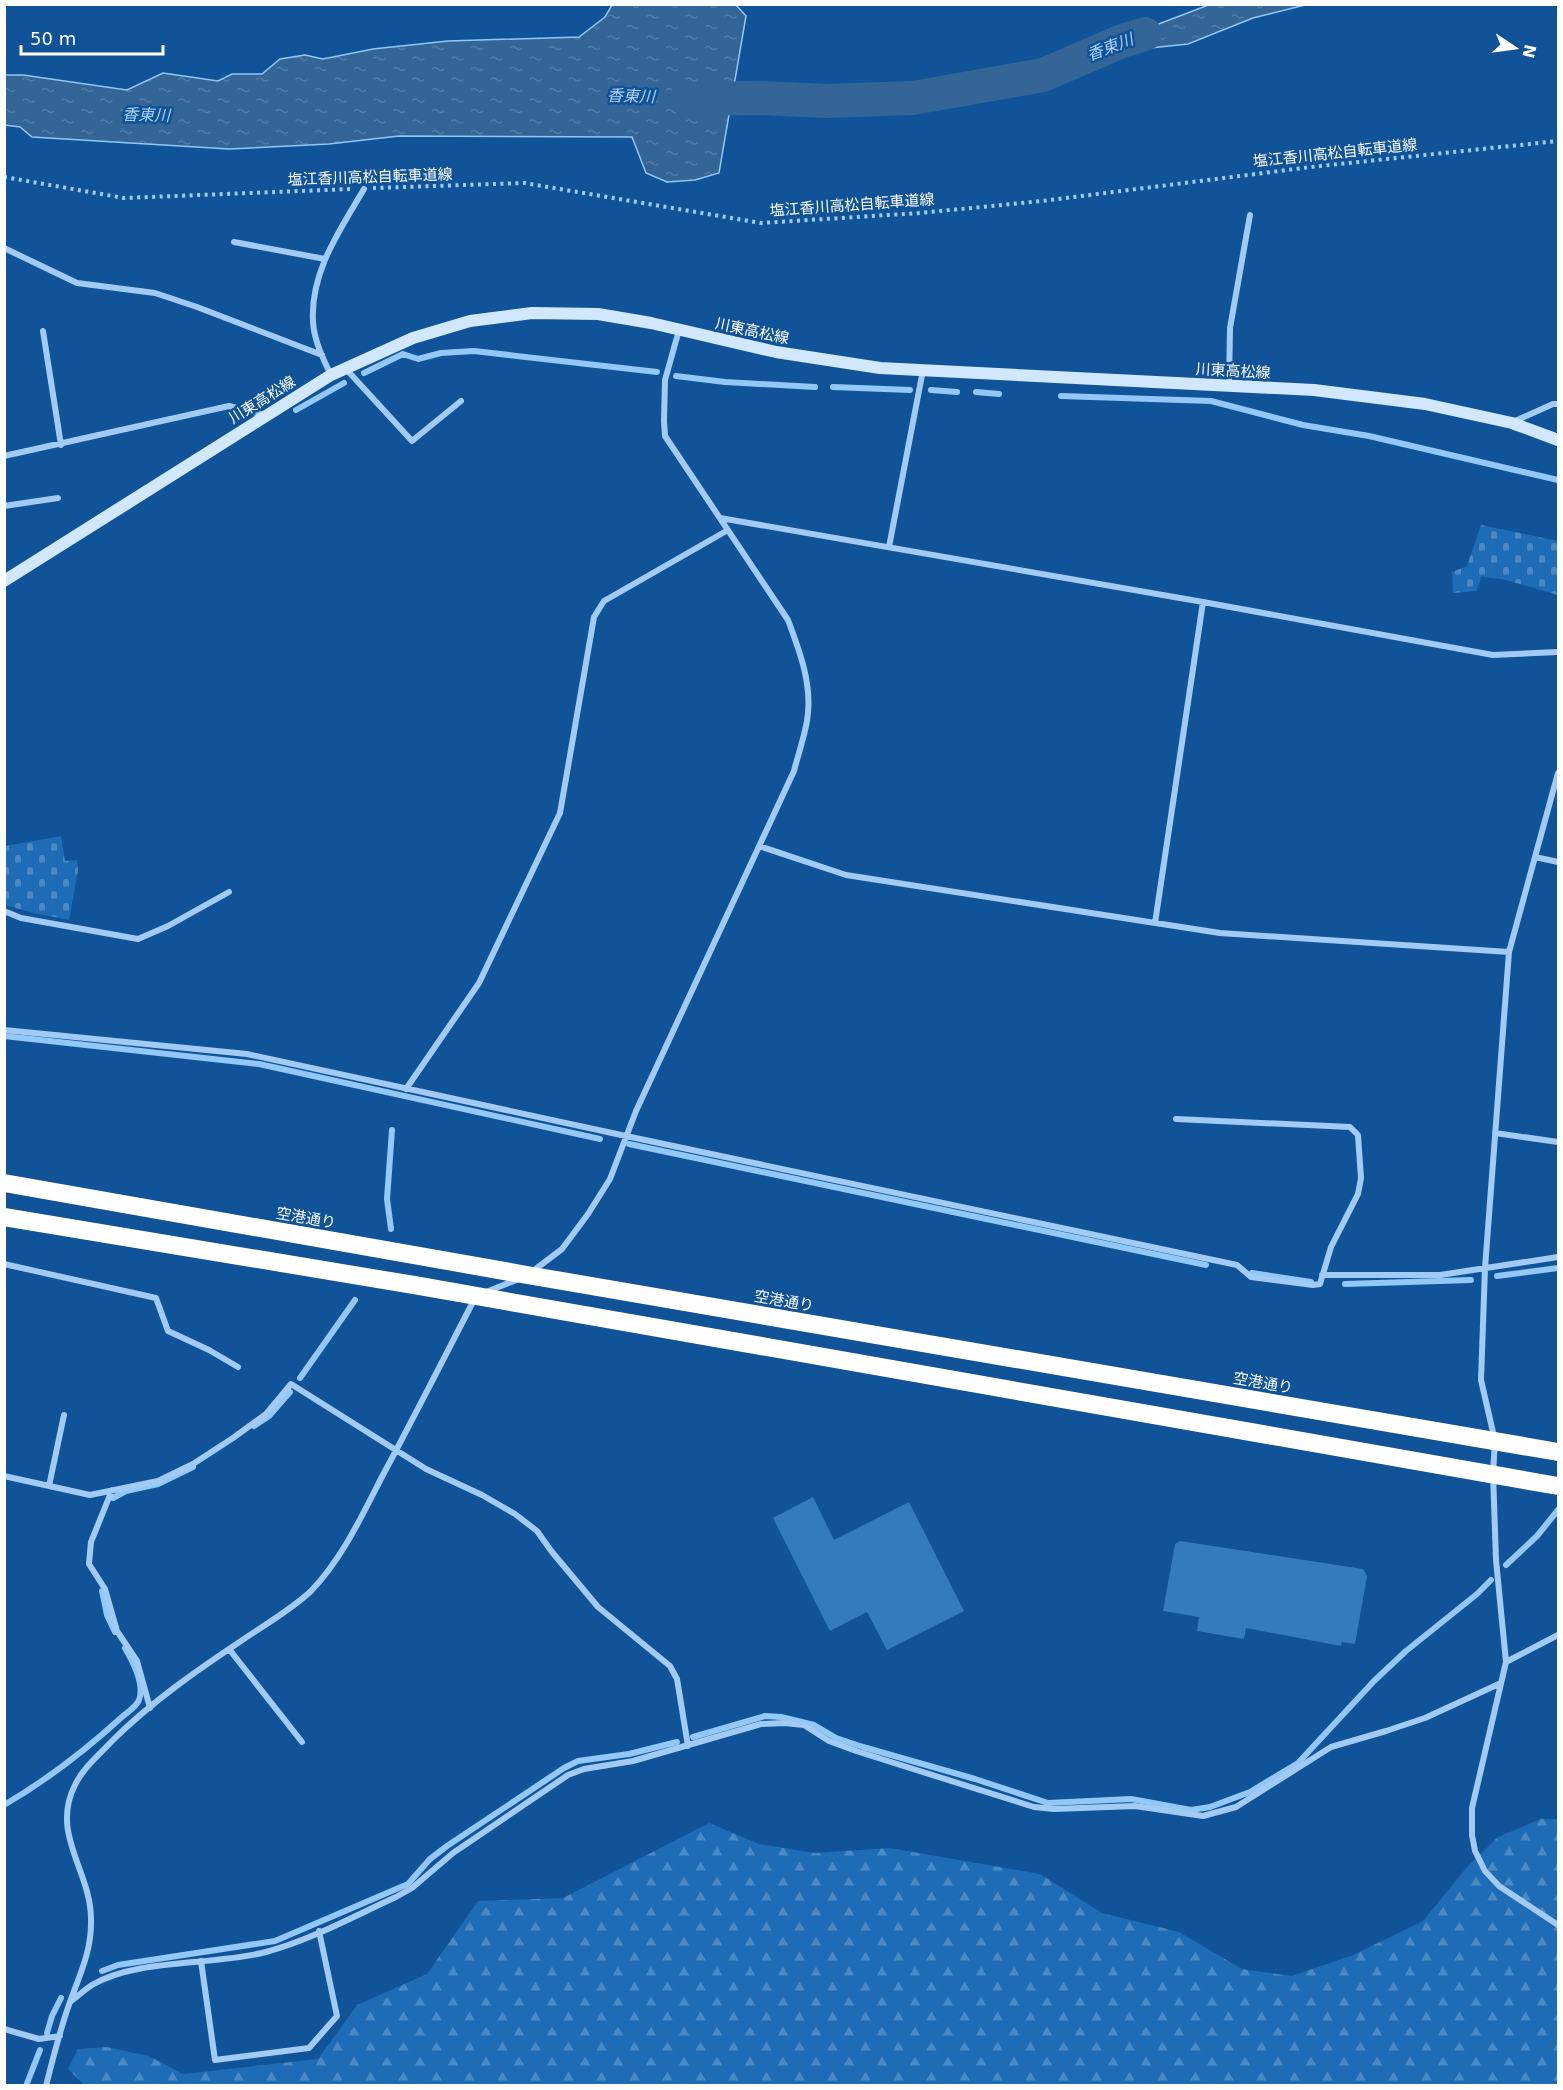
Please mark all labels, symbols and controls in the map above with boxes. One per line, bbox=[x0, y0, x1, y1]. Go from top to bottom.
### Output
scale bar bbox=[21, 18, 164, 56]
north arrow bbox=[1485, 18, 1545, 78]
text: 50 m bbox=[30, 28, 76, 49]
water label: 香東川 bbox=[1084, 29, 1138, 64]
text: N bbox=[1518, 43, 1540, 60]
water label: 香東川 bbox=[607, 86, 657, 106]
water label: 香東川 bbox=[122, 105, 172, 125]
street label: 塩江香川高松自転車道線 bbox=[1252, 135, 1418, 171]
street label: 塩江香川高松自転車道線 bbox=[287, 165, 453, 189]
street label: 塩江香川高松自転車道線 bbox=[769, 190, 935, 220]
street label: 川東高松線 bbox=[713, 314, 791, 348]
street label: 川東高松線 bbox=[1195, 360, 1271, 382]
street label: 川東高松線 bbox=[225, 372, 299, 428]
street label: 空港通り bbox=[275, 1204, 337, 1232]
street label: 空港通り bbox=[753, 1287, 815, 1315]
street label: 空港通り bbox=[1232, 1369, 1294, 1397]

